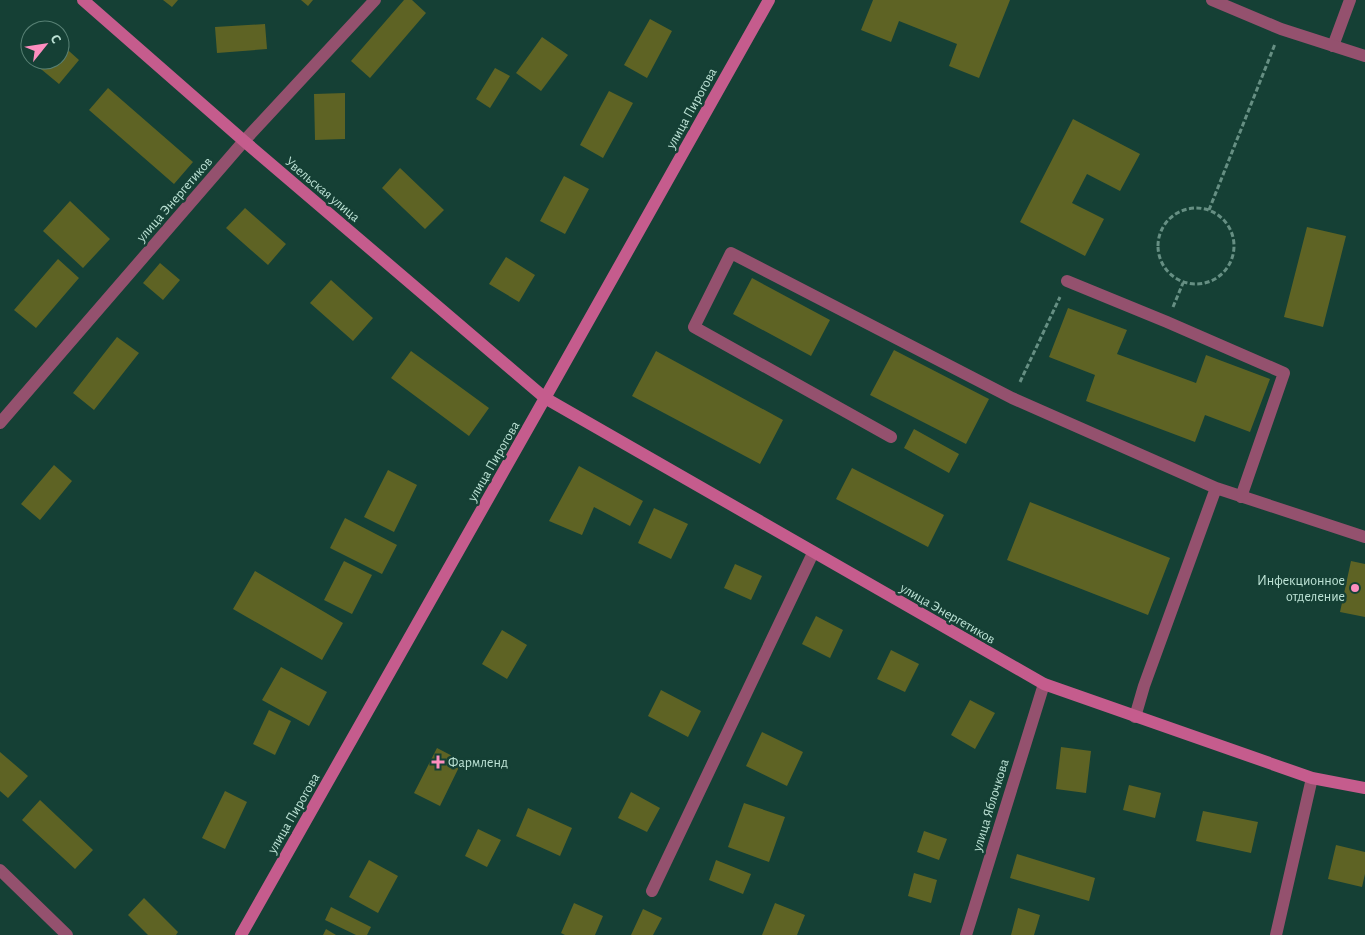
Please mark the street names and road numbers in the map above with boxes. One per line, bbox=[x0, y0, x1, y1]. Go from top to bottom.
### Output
street label: улица Пирогова bbox=[663, 65, 720, 152]
street label: улица Энергетиков bbox=[134, 155, 215, 245]
street label: Увельская улица bbox=[282, 155, 363, 225]
street label: улица Пирогова bbox=[465, 419, 523, 505]
street label: улица Энергетиков bbox=[897, 580, 997, 647]
street label: улица Яблочкова bbox=[970, 757, 1012, 854]
street label: улица Пирогова bbox=[265, 771, 323, 857]

